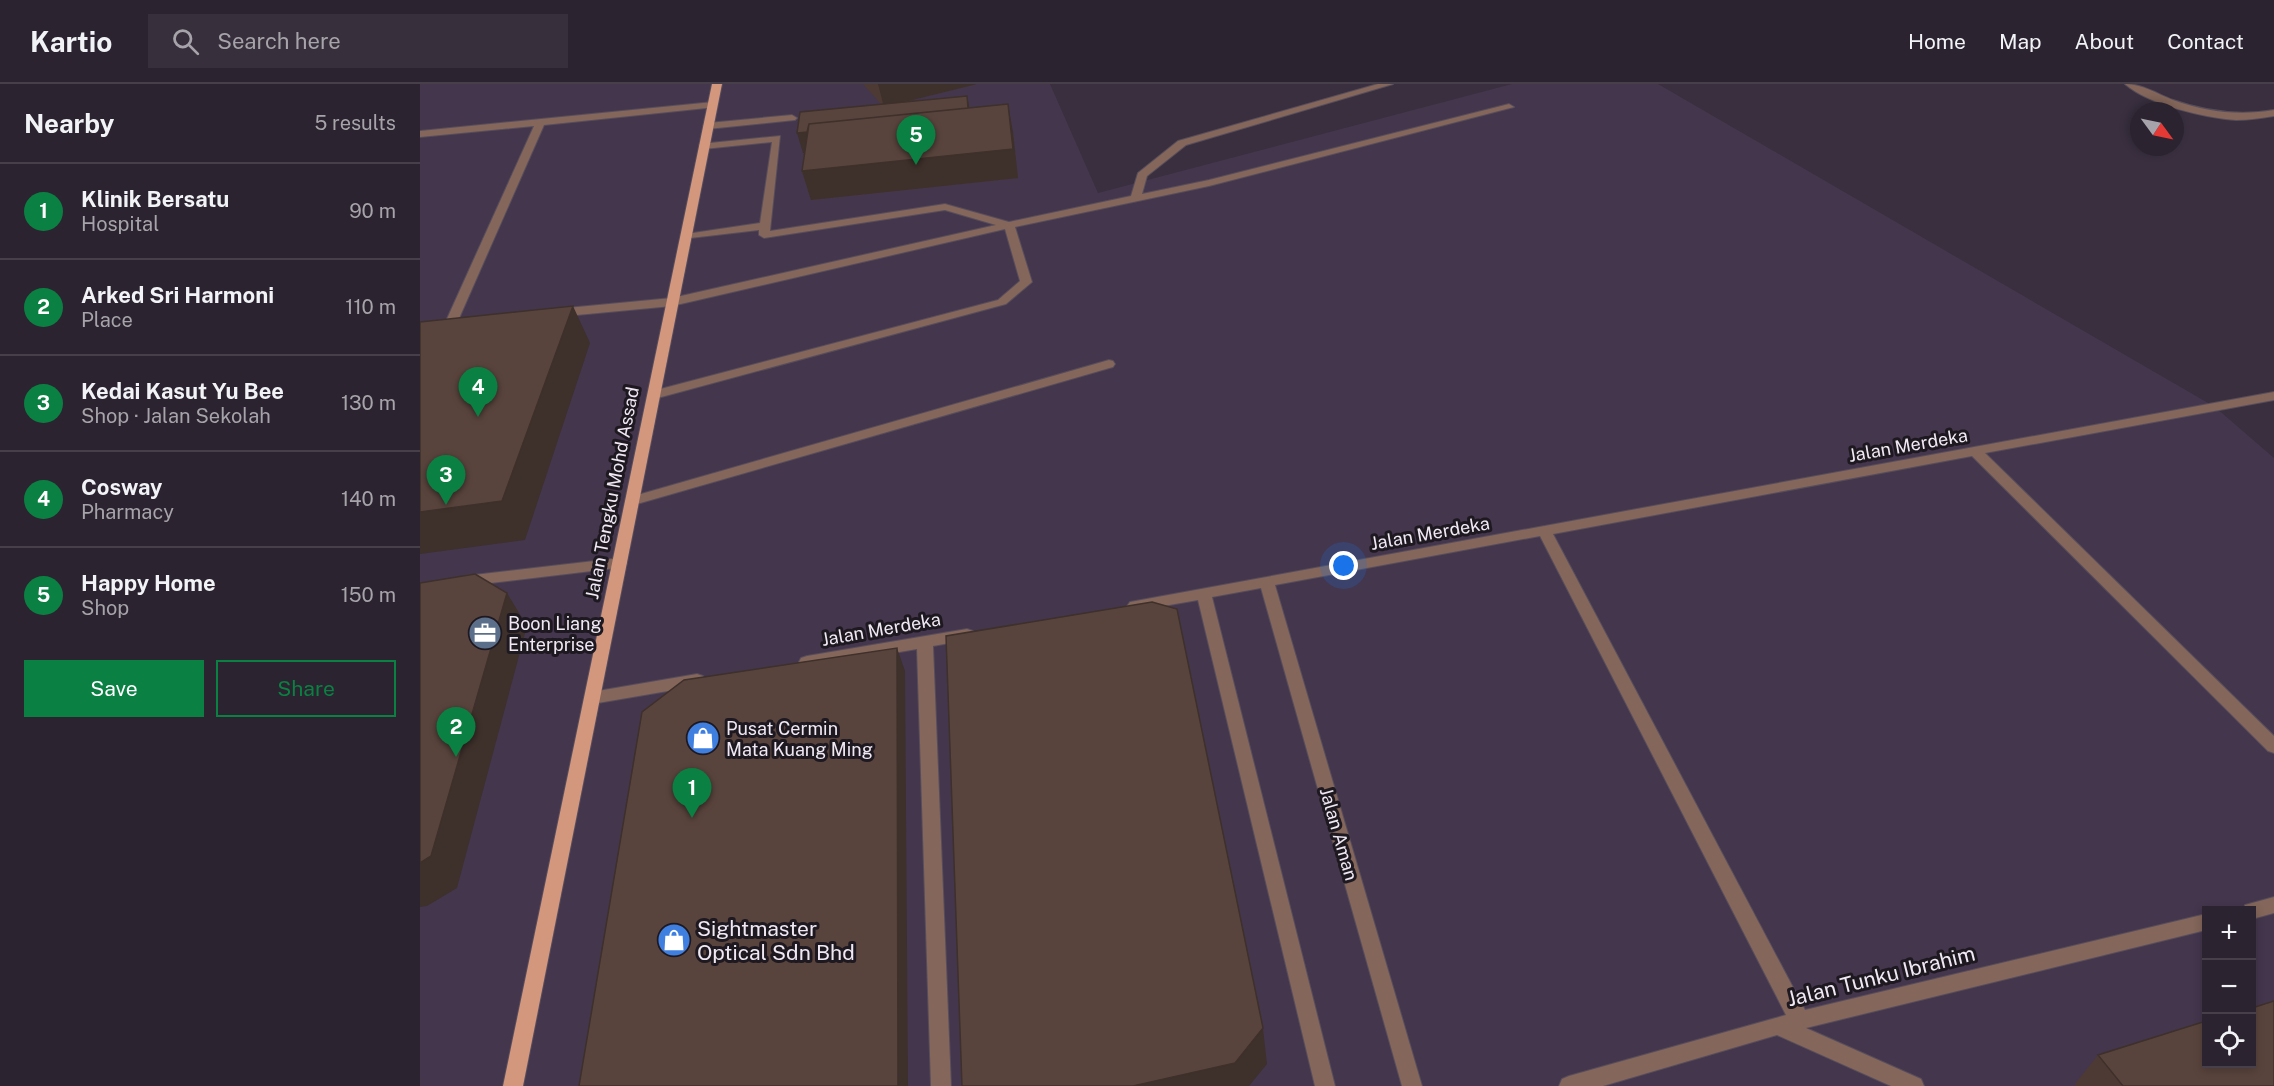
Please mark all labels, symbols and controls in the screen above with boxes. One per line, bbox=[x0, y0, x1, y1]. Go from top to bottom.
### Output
search box bbox=[148, 14, 568, 68]
text: Kartio bbox=[30, 25, 112, 58]
icon: search bbox=[169, 25, 202, 58]
text: Search here bbox=[217, 28, 341, 54]
text: Home bbox=[1908, 29, 1966, 54]
text: Map bbox=[1999, 29, 2042, 54]
text: About bbox=[2075, 29, 2134, 54]
text: Contact bbox=[2167, 29, 2244, 54]
north arrow bbox=[2130, 102, 2184, 156]
text: Nearby bbox=[24, 108, 114, 139]
text: 5 results bbox=[314, 111, 396, 135]
pin: 5 bbox=[896, 116, 936, 165]
text: Klinik Bersatu bbox=[81, 186, 229, 212]
text: 1 bbox=[39, 199, 48, 223]
text: 90 m bbox=[349, 199, 396, 223]
text: Hospital bbox=[81, 212, 159, 236]
text: Arked Sri Harmoni bbox=[81, 282, 274, 308]
text: 2 bbox=[37, 295, 50, 319]
text: 110 m bbox=[345, 295, 396, 319]
text: Place bbox=[81, 308, 133, 332]
pin: 4 bbox=[458, 368, 498, 417]
text: Kedai Kasut Yu Bee bbox=[81, 378, 284, 404]
street label: Jalan Tengku Mohd Assad bbox=[581, 385, 643, 601]
text: 3 bbox=[37, 391, 50, 415]
text: 130 m bbox=[341, 391, 396, 415]
text: Shop · Jalan Sekolah bbox=[81, 404, 271, 428]
street label: Jalan Merdeka bbox=[1847, 424, 1969, 466]
pin: 3 bbox=[426, 456, 466, 505]
text: Cosway bbox=[81, 474, 162, 500]
text: 4 bbox=[37, 487, 50, 511]
text: 140 m bbox=[341, 487, 396, 511]
text: Pharmacy bbox=[81, 500, 174, 524]
street label: Jalan Merdeka bbox=[1369, 512, 1491, 554]
your location bbox=[1329, 551, 1358, 580]
text: Happy Home bbox=[81, 570, 216, 596]
text: 5 bbox=[37, 583, 50, 607]
text: 150 m bbox=[341, 583, 396, 607]
text: Shop bbox=[81, 596, 129, 620]
street label: Jalan Merdeka bbox=[820, 608, 942, 650]
place label: Boon Liang Enterprise bbox=[508, 613, 602, 655]
office icon: Boon Liang Enterprise bbox=[467, 615, 503, 651]
button: Save bbox=[24, 660, 204, 717]
button: Share bbox=[216, 660, 396, 717]
pin: 2 bbox=[436, 708, 476, 757]
place label: Pusat Cermin Mata Kuang Ming bbox=[726, 718, 873, 760]
shop icon: Pusat Cermin Mata Kuang Ming bbox=[685, 720, 721, 756]
pin: 1 bbox=[672, 768, 712, 818]
street label: Jalan Aman bbox=[1316, 785, 1362, 883]
map controls bbox=[2202, 906, 2256, 1068]
button: + bbox=[2202, 906, 2256, 960]
place label: Sightmaster Optical Sdn Bhd bbox=[697, 916, 855, 965]
shop icon: Sightmaster Optical Sdn Bhd bbox=[656, 922, 692, 958]
street label: Jalan Tunku Ibrahim bbox=[1784, 941, 1978, 1011]
button: − bbox=[2202, 960, 2256, 1014]
button: locate bbox=[2202, 1014, 2256, 1068]

